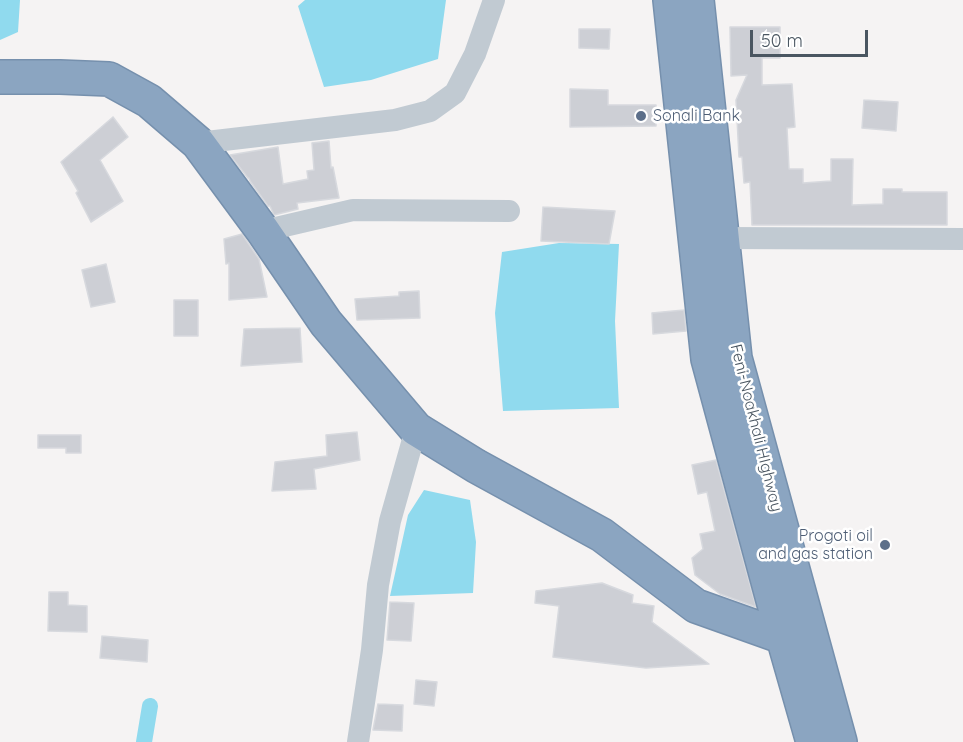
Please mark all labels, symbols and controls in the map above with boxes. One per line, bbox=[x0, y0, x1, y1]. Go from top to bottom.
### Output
scale bar bbox=[753, 18, 872, 56]
text: 50 m bbox=[761, 29, 803, 52]
place label: Sonali Bank bbox=[653, 106, 740, 126]
marker: Sonali Bank bbox=[634, 109, 648, 123]
street label: Feni-Noakhali HIghway bbox=[726, 342, 786, 514]
place label: Progoti oil and gas station bbox=[758, 526, 873, 564]
marker: Progoti oil and gas station bbox=[878, 538, 892, 552]

